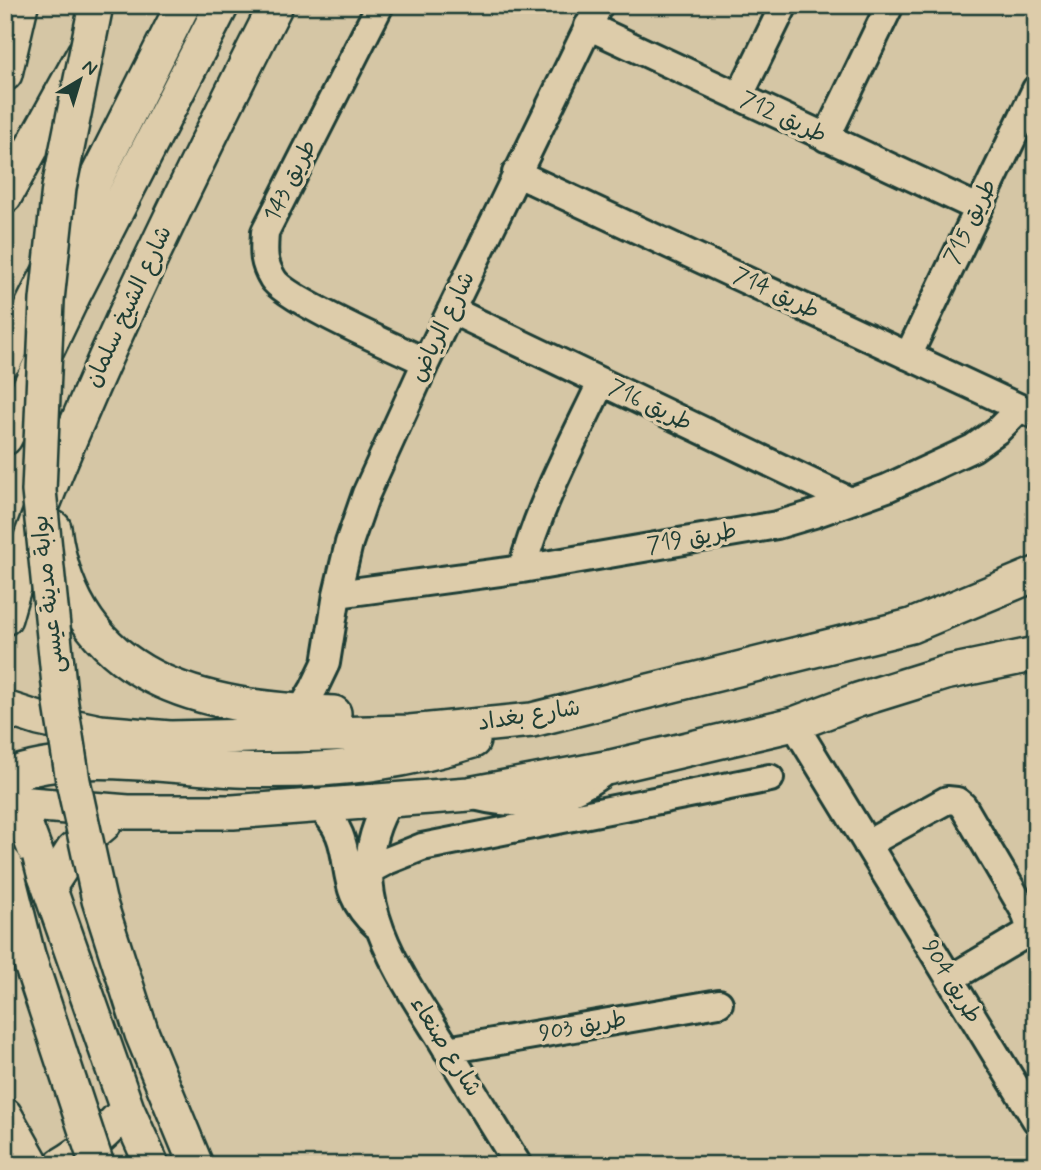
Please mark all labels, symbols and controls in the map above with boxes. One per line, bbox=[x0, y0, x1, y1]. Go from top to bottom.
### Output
north arrow bbox=[46, 46, 116, 116]
text: N bbox=[77, 54, 102, 82]
street label: طريق 712 bbox=[735, 85, 831, 151]
street label: طريق 143 bbox=[258, 135, 324, 227]
street label: طريق 715 bbox=[938, 174, 1004, 270]
street label: شارع الشيخ سلمان bbox=[78, 221, 180, 393]
street label: طريق 714 bbox=[728, 261, 824, 327]
street label: شارع الرياض bbox=[403, 267, 483, 387]
street label: طريق 716 bbox=[603, 373, 697, 439]
street label: بوابة مدينة عيسى bbox=[26, 513, 72, 675]
street label: طريق 719 bbox=[645, 516, 739, 562]
street label: شارع بغداد bbox=[476, 693, 582, 739]
street label: طريق 904 bbox=[914, 935, 988, 1029]
street label: شارع صنعاء bbox=[402, 991, 488, 1103]
street label: طريق 903 bbox=[537, 1005, 629, 1049]

